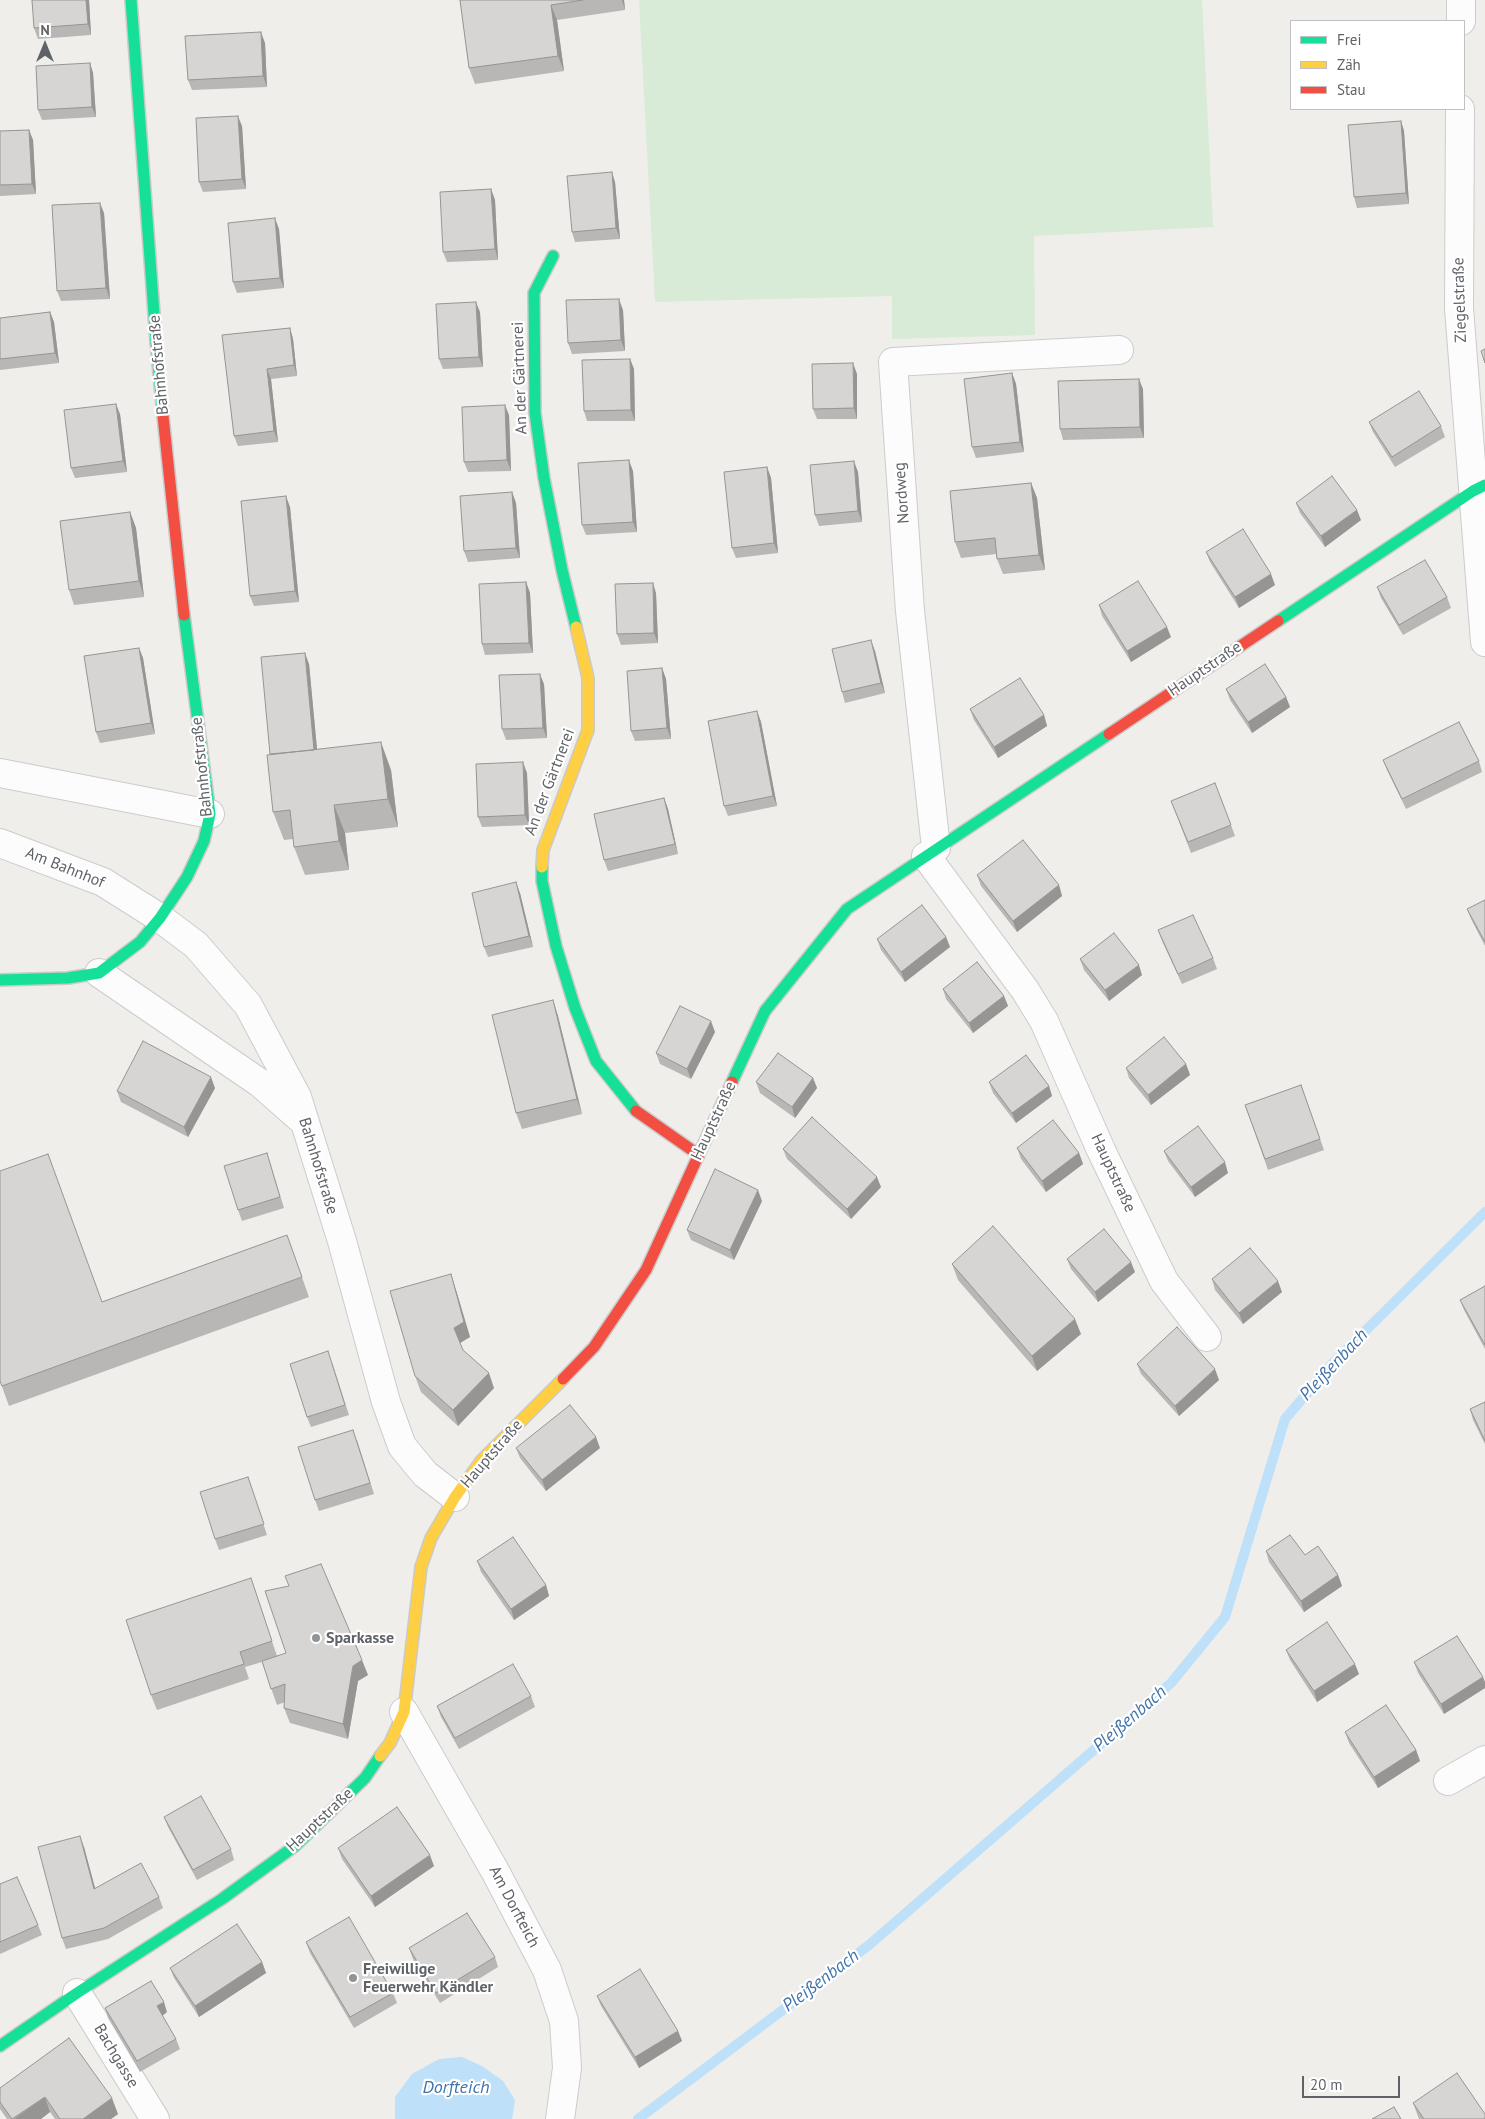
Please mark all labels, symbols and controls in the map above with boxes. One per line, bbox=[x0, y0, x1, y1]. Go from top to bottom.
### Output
north arrow bbox=[20, 20, 70, 70]
legend bbox=[1290, 20, 1465, 110]
text: N bbox=[40, 21, 50, 39]
text: Frei bbox=[1337, 30, 1362, 49]
text: Zäh bbox=[1337, 55, 1361, 74]
text: Stau bbox=[1337, 80, 1366, 99]
street label: Ziegelstraße bbox=[1449, 257, 1471, 343]
street label: Bahnhofstraße bbox=[145, 314, 173, 416]
street label: An der Gärtnerei bbox=[508, 321, 532, 435]
street label: Nordweg bbox=[890, 462, 914, 524]
street label: Hauptstraße bbox=[1165, 637, 1245, 701]
street label: Bahnhofstraße bbox=[187, 716, 217, 818]
street label: An der Gärtnerei bbox=[521, 726, 579, 838]
street label: Am Bahnhof bbox=[23, 843, 107, 893]
street label: Hauptstraße bbox=[687, 1079, 741, 1163]
street label: Bahnhofstraße bbox=[294, 1115, 342, 1217]
street label: Hauptstraße bbox=[1086, 1131, 1140, 1215]
water label: Pleißenbach bbox=[1295, 1325, 1373, 1405]
street label: Hauptstraße bbox=[457, 1416, 527, 1492]
place label: Sparkasse bbox=[326, 1628, 394, 1648]
marker: Sparkasse bbox=[310, 1632, 322, 1644]
water label: Pleißenbach bbox=[1089, 1681, 1171, 1757]
street label: Hauptstraße bbox=[283, 1784, 357, 1856]
street label: Am Dorfteich bbox=[484, 1863, 544, 1951]
water label: Pleißenbach bbox=[778, 1945, 864, 2017]
place label: Freiwillige Feuerwehr Kändler bbox=[363, 1959, 493, 1997]
marker: Freiwillige Feuerwehr Kändler bbox=[347, 1972, 359, 1984]
street label: Bachgasse bbox=[89, 2020, 143, 2092]
scale bar bbox=[1305, 2066, 1402, 2098]
text: 20 m bbox=[1310, 2075, 1343, 2094]
water label: Dorfteich bbox=[422, 2077, 490, 2099]

